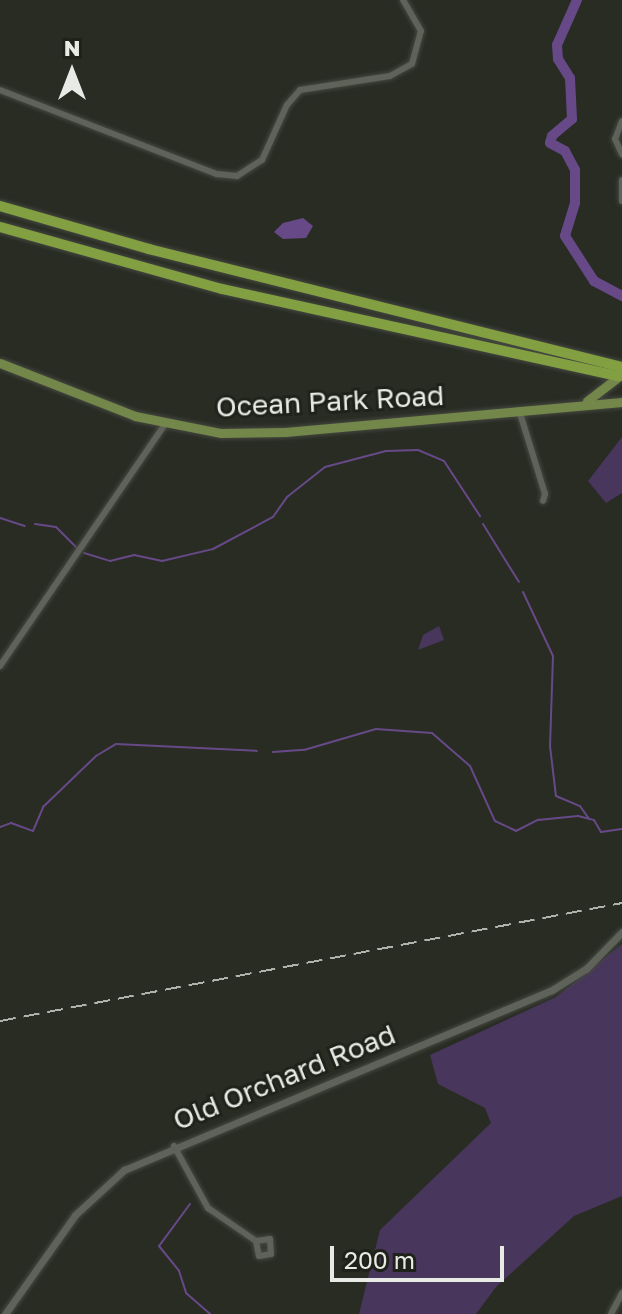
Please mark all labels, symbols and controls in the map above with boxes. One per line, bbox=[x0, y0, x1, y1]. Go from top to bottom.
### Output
north arrow bbox=[32, 32, 112, 112]
text: N bbox=[64, 34, 80, 61]
street label: Ocean Park Road bbox=[215, 378, 445, 424]
street label: Old Orchard Road bbox=[168, 1017, 400, 1137]
scale bar bbox=[334, 1230, 508, 1280]
text: 200 m bbox=[344, 1245, 415, 1274]

